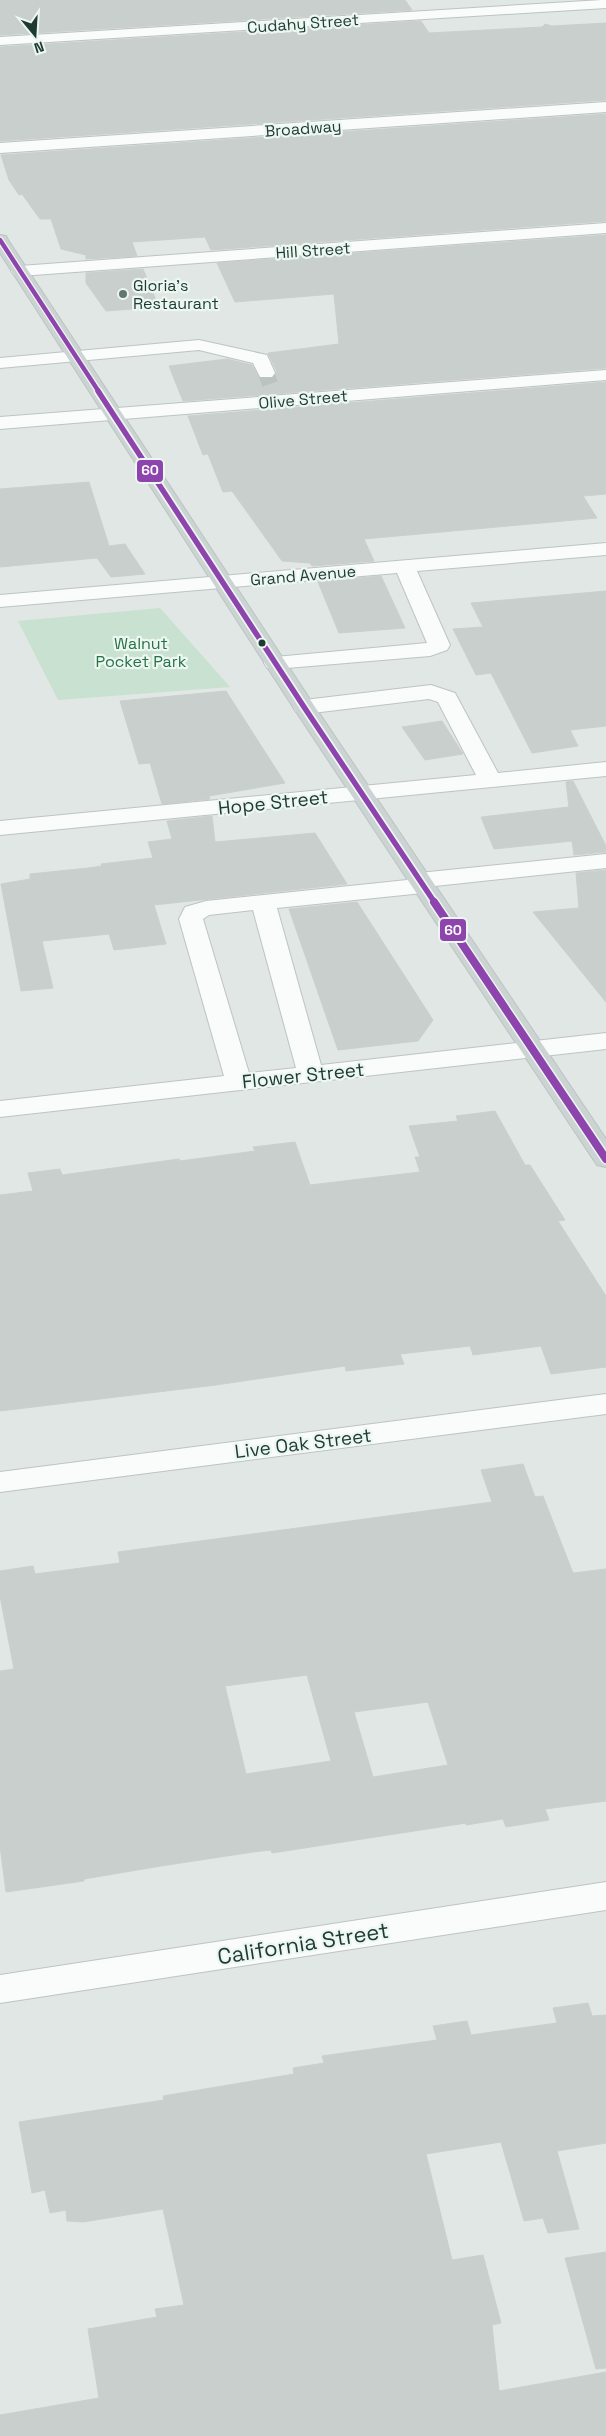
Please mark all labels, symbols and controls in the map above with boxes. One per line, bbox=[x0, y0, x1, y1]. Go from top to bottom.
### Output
street label: Cudahy Street bbox=[246, 9, 360, 38]
north arrow bbox=[10, 10, 60, 60]
text: N bbox=[32, 37, 46, 57]
street label: Broadway bbox=[264, 115, 342, 142]
street label: Hill Street bbox=[275, 237, 351, 264]
place label: Gloria's Restaurant bbox=[133, 275, 219, 314]
marker: Gloria's Restaurant bbox=[117, 288, 129, 300]
street label: Olive Street bbox=[258, 385, 348, 414]
line badge: 60 bbox=[136, 459, 164, 483]
text: 60 bbox=[141, 461, 159, 479]
street label: Grand Avenue bbox=[249, 560, 357, 591]
park label: Walnut Pocket Park bbox=[96, 633, 187, 672]
unlabelled marker bbox=[257, 638, 267, 648]
street label: Hope Street bbox=[217, 784, 329, 821]
line badge: 60 bbox=[439, 918, 467, 942]
text: 60 bbox=[444, 921, 462, 939]
street label: Flower Street bbox=[241, 1057, 365, 1094]
street label: Live Oak Street bbox=[233, 1423, 373, 1464]
street label: California Street bbox=[215, 1916, 391, 1970]

